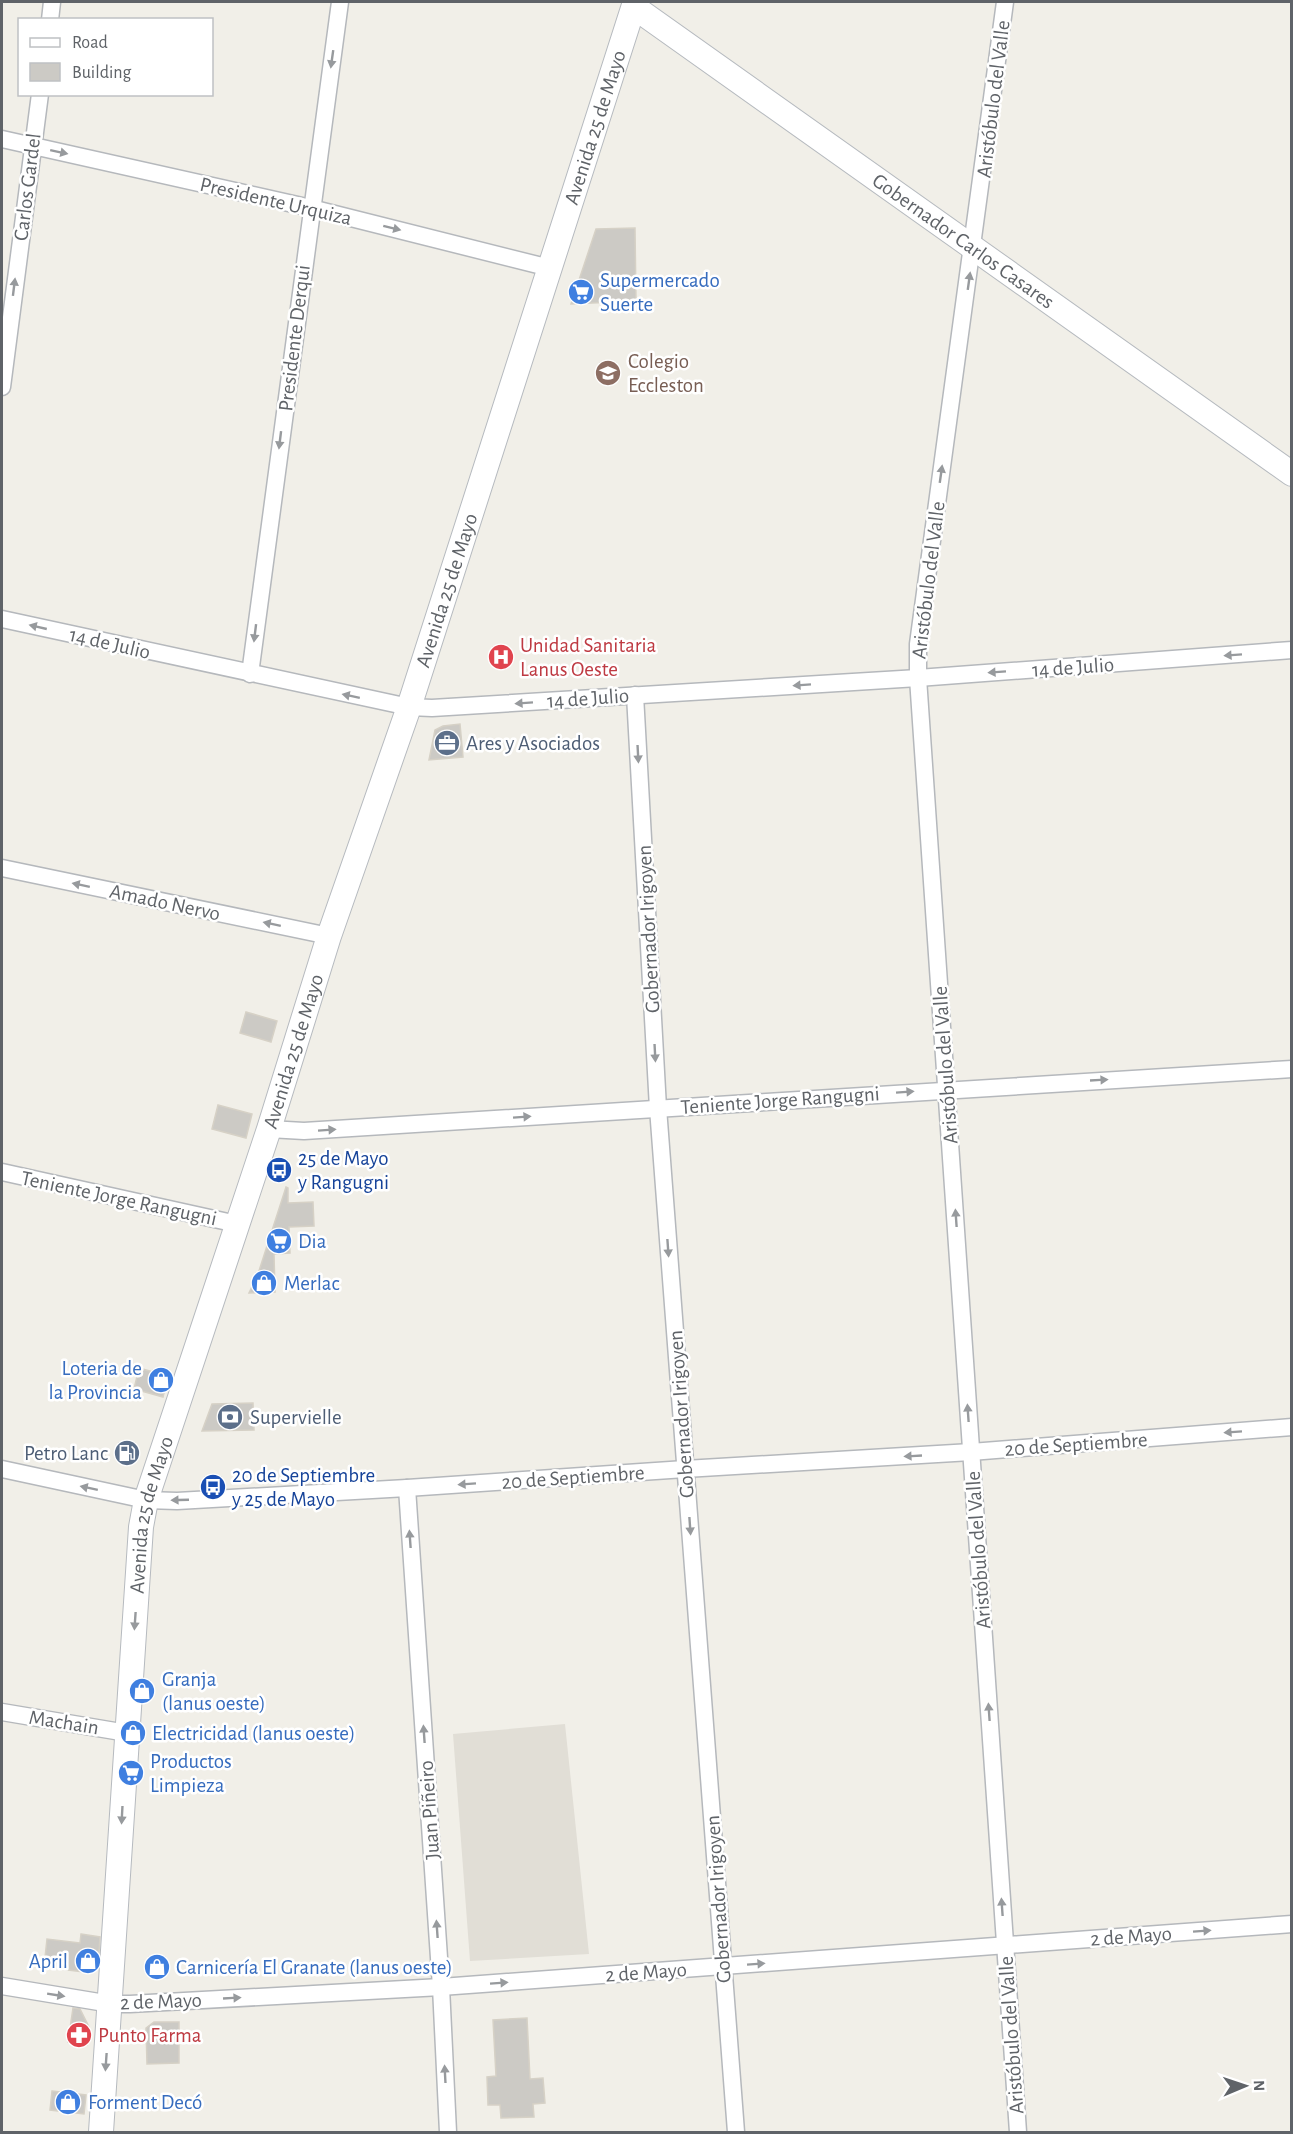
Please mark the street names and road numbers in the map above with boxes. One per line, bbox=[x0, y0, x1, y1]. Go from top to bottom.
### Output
street label: Aristóbulo del Valle bbox=[973, 19, 1014, 179]
street label: Avenida 25 de Mayo bbox=[561, 48, 630, 207]
street label: Carlos Gardel bbox=[10, 132, 45, 242]
street label: Gobernador Carlos Casares bbox=[868, 170, 1058, 313]
street label: Presidente Urquiza bbox=[198, 174, 354, 229]
street label: Presidente Derqui bbox=[275, 264, 314, 412]
street label: Aristóbulo del Valle bbox=[908, 500, 949, 660]
street label: Avenida 25 de Mayo bbox=[412, 511, 481, 670]
street label: 14 de Julio bbox=[67, 624, 152, 663]
street label: 14 de Julio bbox=[1031, 654, 1115, 681]
street label: 14 de Julio bbox=[546, 685, 630, 712]
street label: Gobernador Irigoyen bbox=[634, 844, 663, 1014]
street label: Amado Nervo bbox=[108, 881, 222, 924]
street label: Avenida 25 de Mayo bbox=[260, 972, 328, 1131]
street label: Aristóbulo del Valle bbox=[929, 985, 961, 1145]
street label: Teniente Jorge Rangugni bbox=[680, 1083, 880, 1118]
street label: Teniente Jorge Rangugni bbox=[19, 1167, 219, 1230]
street label: Gobernador Irigoyen bbox=[665, 1329, 698, 1499]
street label: 20 de Septiembre bbox=[1004, 1429, 1148, 1460]
street label: Avenida 25 de Mayo bbox=[127, 1434, 177, 1594]
street label: 20 de Septiembre bbox=[501, 1462, 645, 1493]
street label: Aristóbulo del Valle bbox=[962, 1470, 994, 1630]
street label: Machain bbox=[27, 1707, 100, 1738]
street label: Juan Piñeiro bbox=[416, 1760, 443, 1860]
street label: Gobernador Irigoyen bbox=[702, 1814, 735, 1984]
street label: 2 de Mayo bbox=[1089, 1923, 1173, 1950]
street label: Aristóbulo del Valle bbox=[995, 1955, 1027, 2115]
street label: 2 de Mayo bbox=[604, 1959, 688, 1986]
street label: 2 de Mayo bbox=[120, 1990, 202, 2013]

